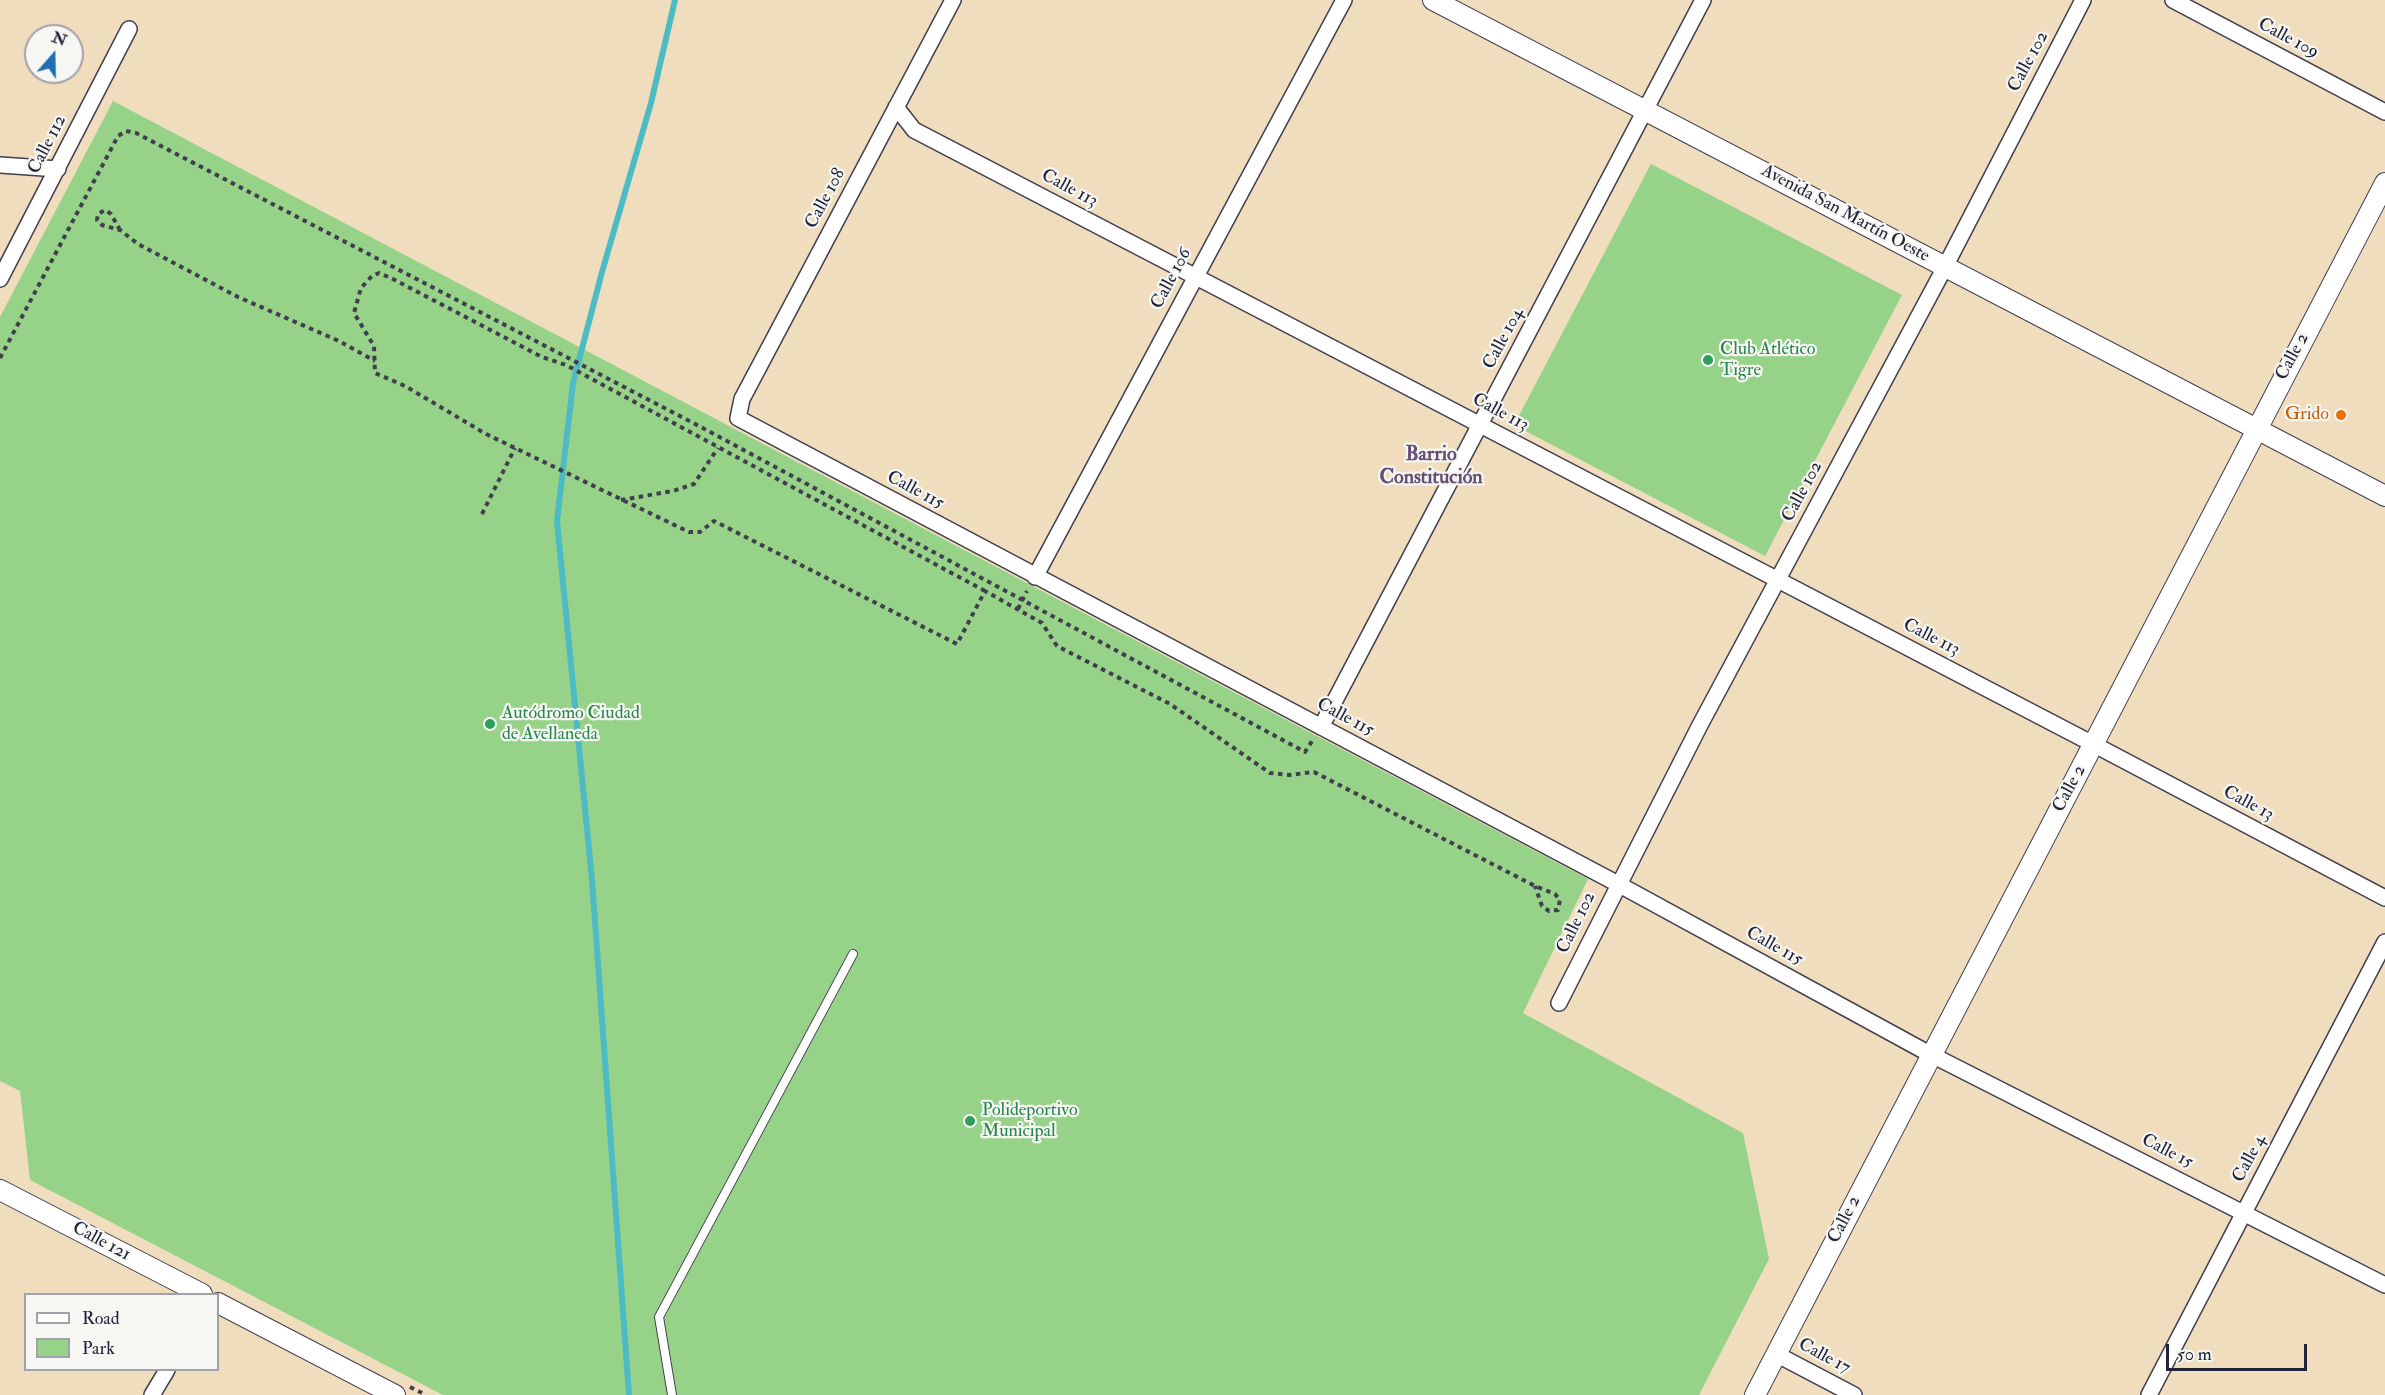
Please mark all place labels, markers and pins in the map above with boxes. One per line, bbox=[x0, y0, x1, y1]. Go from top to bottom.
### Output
place label: Club Atlético Tigre bbox=[1720, 339, 1815, 382]
marker: Club Atlético Tigre bbox=[1701, 353, 1715, 367]
place label: Grido bbox=[2285, 404, 2329, 426]
marker: Grido bbox=[2334, 408, 2348, 422]
place label: Autódromo Ciudad de Avellaneda bbox=[502, 703, 640, 746]
marker: Autódromo Ciudad de Avellaneda bbox=[483, 717, 497, 731]
place label: Polideportivo Municipal bbox=[982, 1100, 1078, 1142]
marker: Polideportivo Municipal bbox=[963, 1114, 977, 1128]

